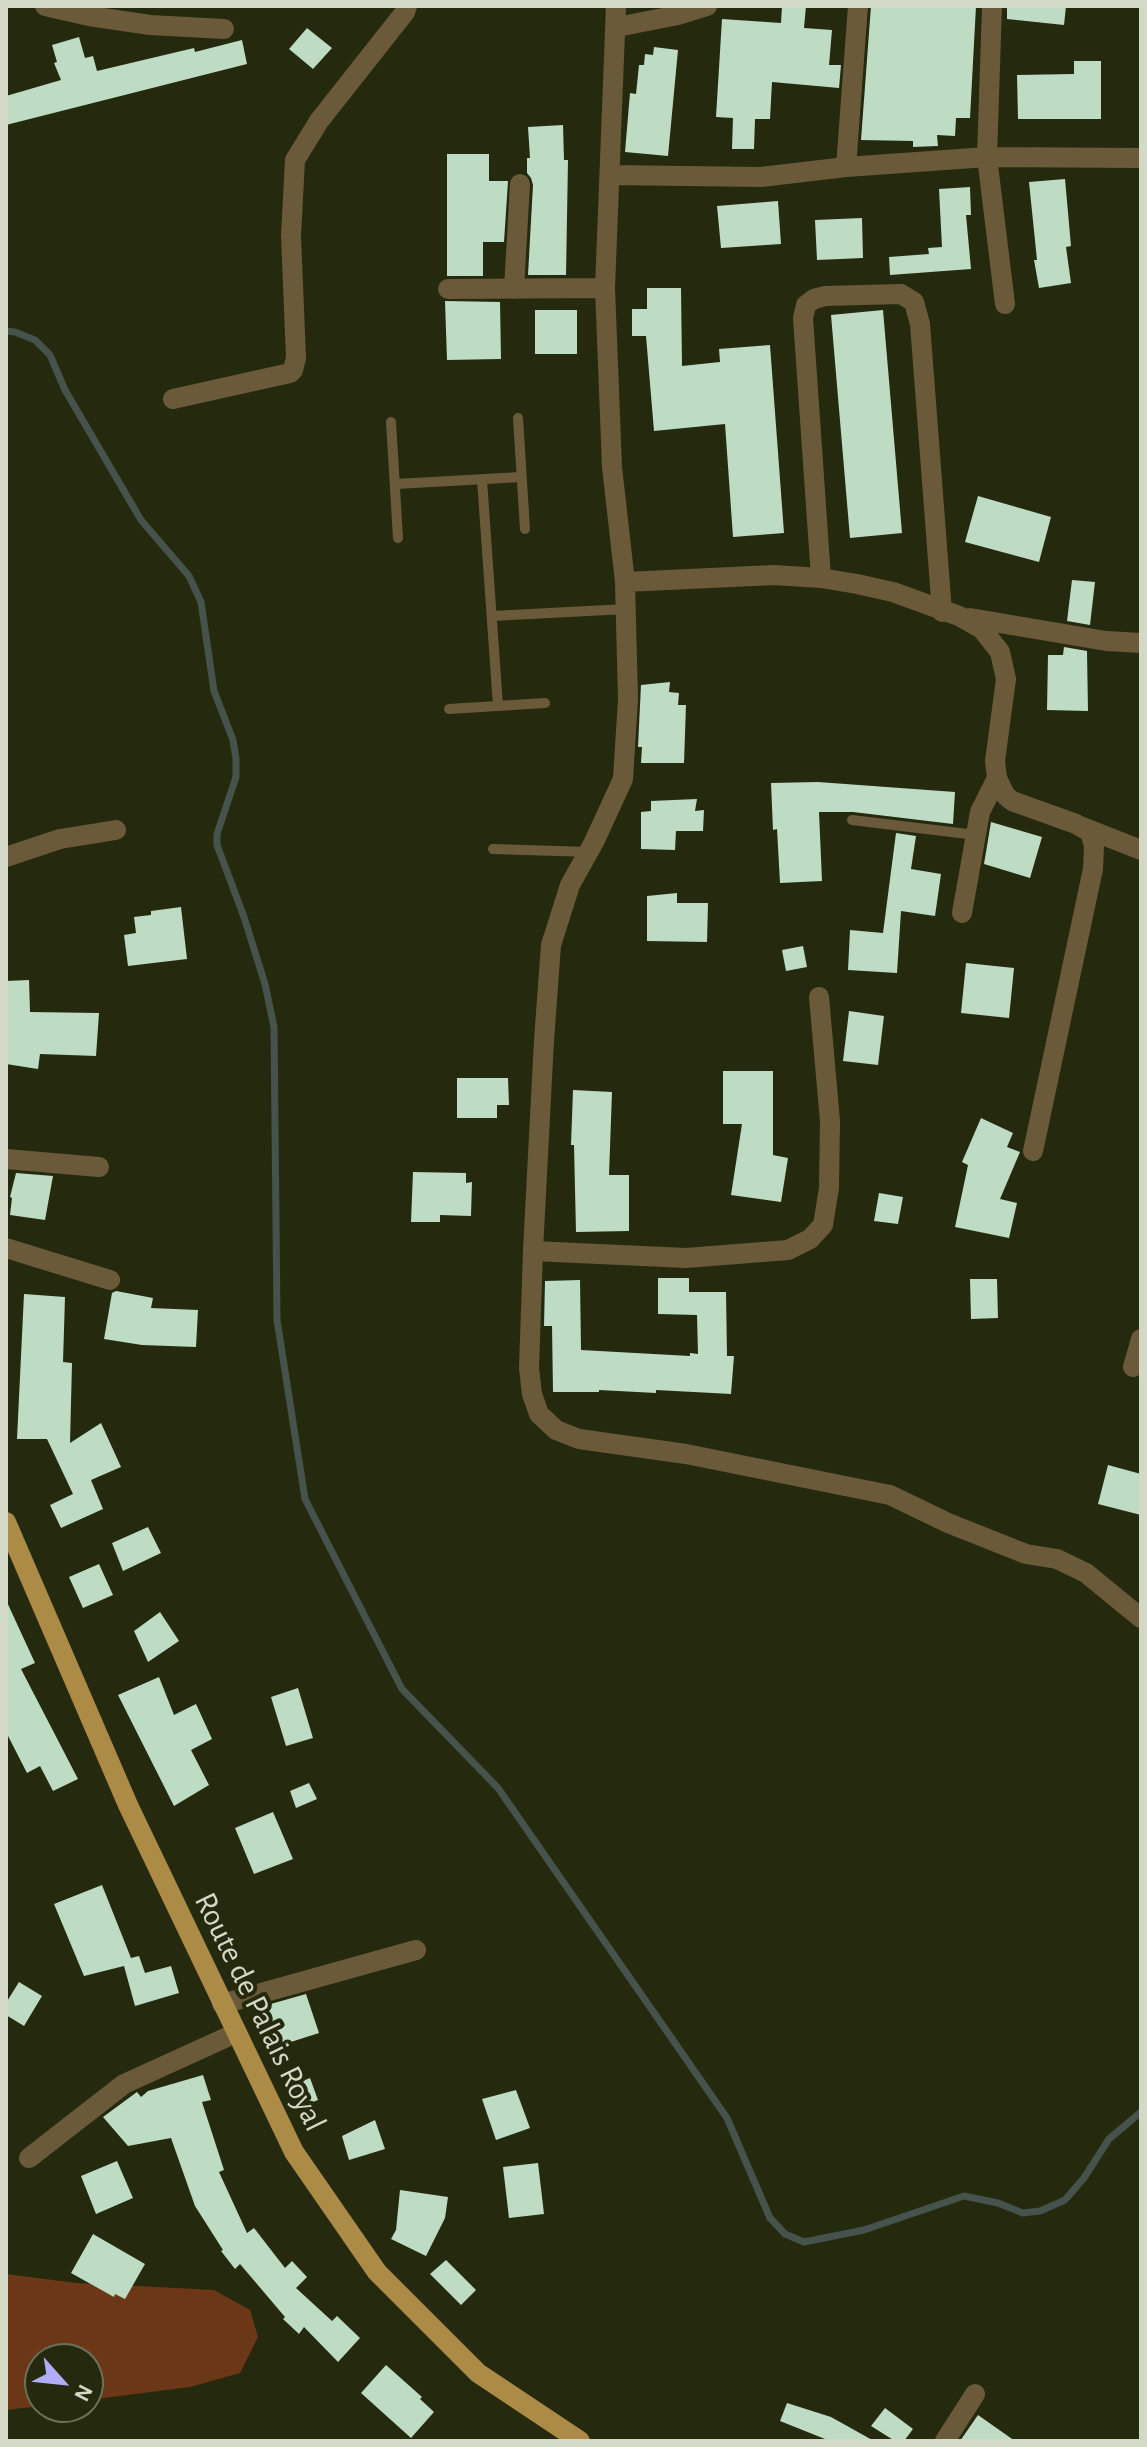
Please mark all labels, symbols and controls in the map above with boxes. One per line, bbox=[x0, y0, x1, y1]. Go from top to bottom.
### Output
street label: Route de Palais Royal bbox=[186, 1886, 334, 2138]
north arrow bbox=[24, 2343, 104, 2423]
text: N bbox=[70, 2381, 97, 2405]

